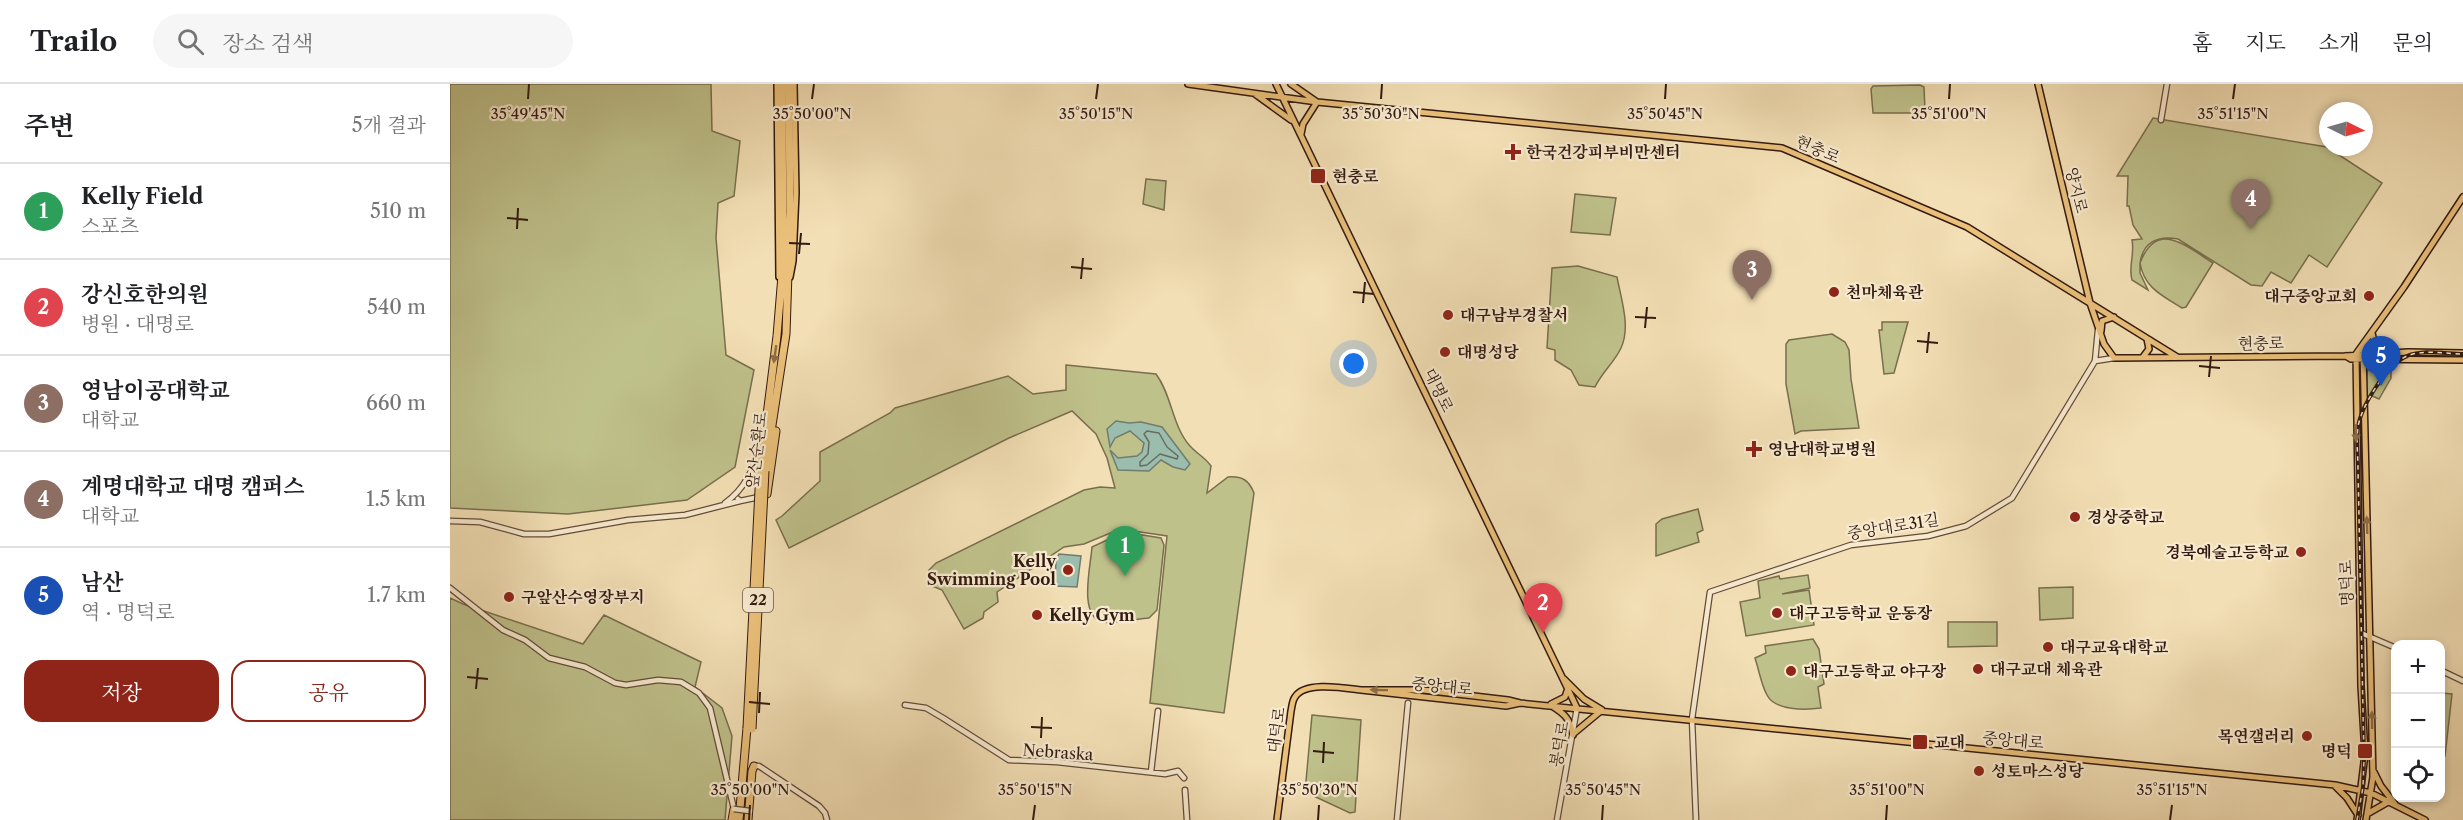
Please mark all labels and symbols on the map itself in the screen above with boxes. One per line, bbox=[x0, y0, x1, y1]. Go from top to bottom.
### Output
north arrow bbox=[2319, 102, 2373, 156]
text: 35°49'45"N bbox=[490, 104, 566, 123]
text: 35°50'00"N bbox=[772, 104, 852, 123]
text: 35°50'15"N bbox=[1059, 104, 1133, 123]
text: 35°50'30"N bbox=[1342, 104, 1420, 123]
text: 35°50'45"N bbox=[1627, 104, 1703, 123]
text: 35°51'00"N bbox=[1911, 104, 1987, 123]
text: 35°51'15"N bbox=[2197, 104, 2269, 123]
street label: 현충로 bbox=[1793, 131, 1844, 167]
place label: 한국건강피부비만센터 bbox=[1526, 142, 1681, 162]
marker: 한국건강피부비만센터 bbox=[1504, 143, 1522, 161]
street label: 양지로 bbox=[2062, 165, 2092, 215]
place label: 현충로 bbox=[1332, 166, 1379, 186]
marker: 현충로 bbox=[1309, 167, 1327, 185]
pin: 4 bbox=[2232, 180, 2270, 229]
pin: 3 bbox=[1732, 250, 1772, 300]
place label: 천마체육관 bbox=[1846, 282, 1924, 302]
marker: 천마체육관 bbox=[1827, 285, 1841, 299]
place label: 대구중앙교회 bbox=[2264, 286, 2357, 306]
marker: 대구중앙교회 bbox=[2362, 289, 2376, 303]
place label: 대구남부경찰서 bbox=[1460, 305, 1568, 325]
marker: 대구남부경찰서 bbox=[1441, 308, 1455, 322]
street label: 현충로 bbox=[2238, 333, 2285, 353]
pin: 5 bbox=[2362, 336, 2400, 386]
place label: 대명성당 bbox=[1457, 342, 1519, 362]
one-way arrow bbox=[770, 345, 779, 364]
marker: 대명성당 bbox=[1438, 345, 1452, 359]
your location bbox=[1339, 349, 1368, 378]
street label: 대명로 bbox=[1420, 365, 1458, 416]
street label: 앞산순환로 bbox=[741, 410, 771, 490]
one-way arrow bbox=[2352, 424, 2361, 443]
place label: 영남대학교병원 bbox=[1768, 439, 1876, 459]
marker: 영남대학교병원 bbox=[1745, 440, 1763, 458]
place label: 경상중학교 bbox=[2087, 507, 2165, 527]
street label: 중앙대로31길 bbox=[1846, 509, 1940, 543]
marker: 경상중학교 bbox=[2068, 510, 2082, 524]
one-way arrow bbox=[2363, 516, 2372, 535]
pin: 1 bbox=[1106, 526, 1144, 576]
place label: 경북예술고등학교 bbox=[2165, 542, 2290, 562]
marker: 경북예술고등학교 bbox=[2294, 545, 2308, 559]
place label: Kelly Swimming Pool bbox=[927, 551, 1057, 589]
street label: 명덕로 bbox=[2335, 559, 2357, 607]
marker: Kelly Swimming Pool bbox=[1061, 563, 1075, 577]
pin: 2 bbox=[1524, 584, 1562, 633]
place label: 구앞산수영장부지 bbox=[521, 587, 645, 607]
road number: 22 bbox=[743, 588, 773, 612]
marker: 구앞산수영장부지 bbox=[502, 590, 516, 604]
place label: 대구고등학교 운동장 bbox=[1789, 603, 1933, 623]
place label: Kelly Gym bbox=[1049, 605, 1135, 625]
marker: 대구고등학교 운동장 bbox=[1770, 606, 1784, 620]
marker: Kelly Gym bbox=[1030, 608, 1044, 622]
place label: 대구교육대학교 bbox=[2060, 637, 2169, 657]
marker: 대구교육대학교 bbox=[2041, 640, 2055, 654]
place label: 대구교대 체육관 bbox=[1990, 659, 2103, 679]
place label: 대구고등학교 야구장 bbox=[1803, 661, 1947, 681]
marker: 대구교대 체육관 bbox=[1971, 662, 1985, 676]
marker: 대구고등학교 야구장 bbox=[1784, 664, 1798, 678]
street label: 중앙대로 bbox=[1410, 673, 1474, 699]
one-way arrow bbox=[1369, 685, 1388, 695]
street label: 대덕로 bbox=[1263, 705, 1289, 754]
one-way arrow bbox=[2368, 711, 2377, 730]
street label: 봉덕로 bbox=[1545, 719, 1573, 769]
place label: 목연갤러리 bbox=[2218, 726, 2295, 746]
street label: 중앙대로 bbox=[1981, 727, 2045, 753]
marker: 목연갤러리 bbox=[2300, 729, 2314, 743]
place label: 교대 bbox=[1934, 732, 1965, 752]
marker: 교대 bbox=[1911, 733, 1929, 751]
street label: Nebraska bbox=[1022, 740, 1095, 764]
place label: 명덕 bbox=[2321, 741, 2352, 761]
marker: 명덕 bbox=[2356, 742, 2374, 760]
place label: 성토마스성당 bbox=[1991, 761, 2084, 781]
marker: 성토마스성당 bbox=[1972, 764, 1986, 778]
text: 35°50'00"N bbox=[710, 780, 790, 799]
text: 35°50'15"N bbox=[998, 780, 1072, 799]
text: 35°50'30"N bbox=[1280, 780, 1358, 799]
text: 35°50'45"N bbox=[1565, 780, 1641, 799]
text: 35°51'00"N bbox=[1849, 780, 1925, 799]
text: 35°51'15"N bbox=[2136, 780, 2208, 799]

